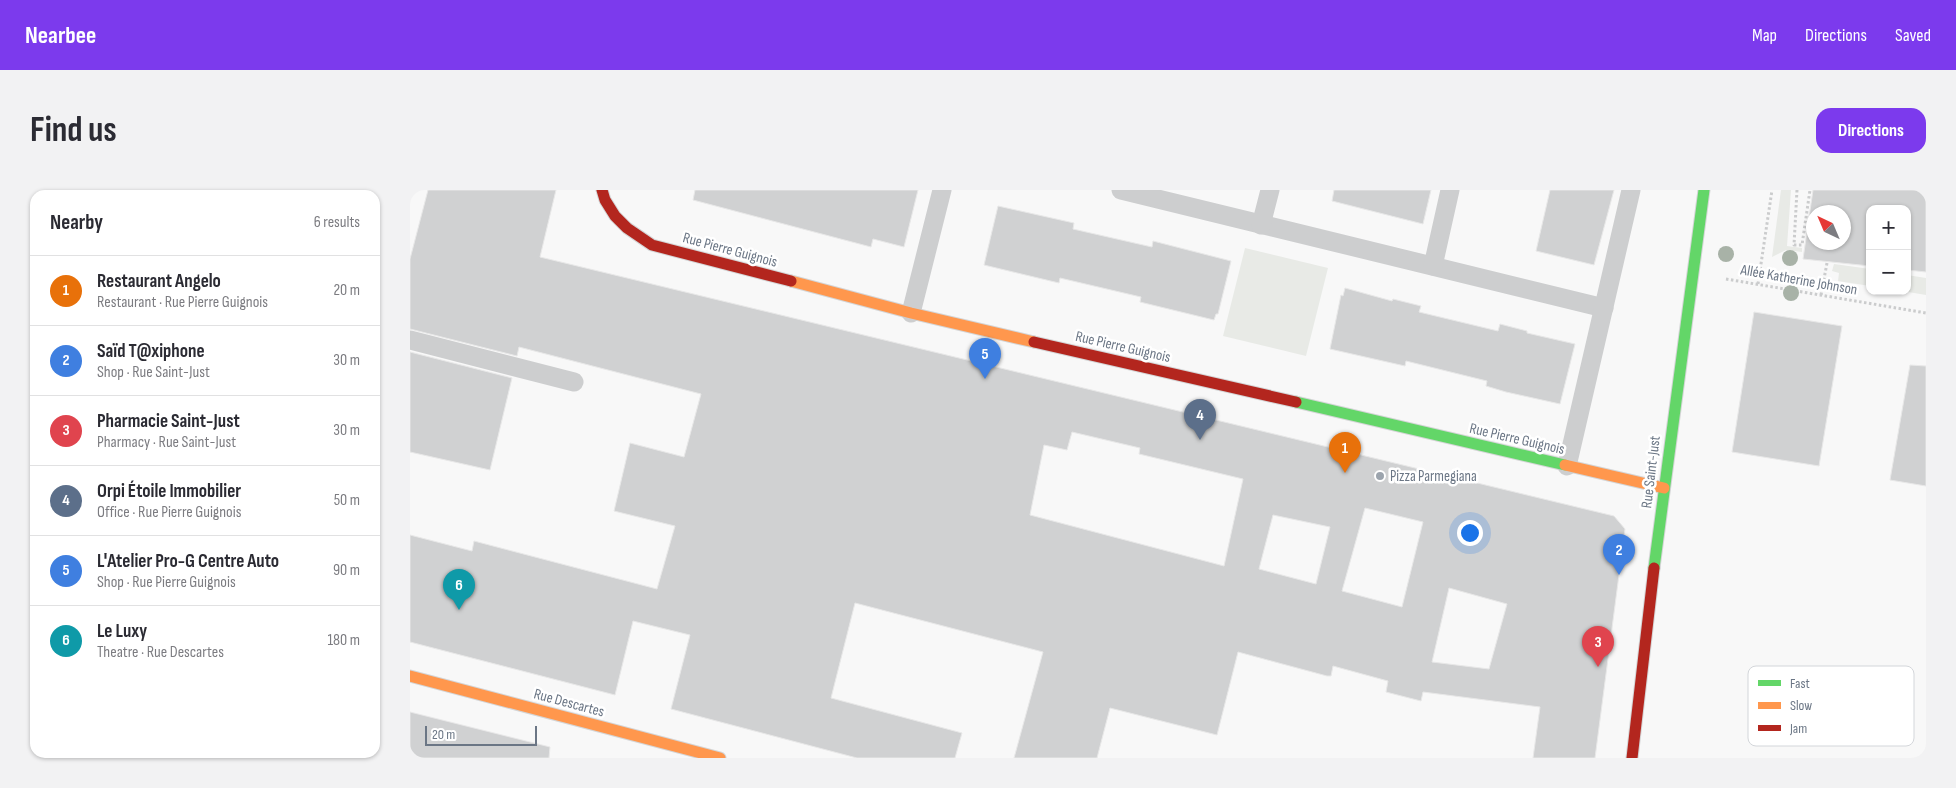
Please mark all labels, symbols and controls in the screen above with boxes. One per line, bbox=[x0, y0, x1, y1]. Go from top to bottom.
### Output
text: Nearbee bbox=[25, 21, 96, 50]
text: Map bbox=[1752, 25, 1777, 46]
text: Directions bbox=[1805, 25, 1867, 46]
text: Saved bbox=[1895, 25, 1931, 46]
button: Directions bbox=[1816, 108, 1926, 153]
text: Find us bbox=[30, 109, 117, 152]
north arrow bbox=[1806, 205, 1851, 250]
map controls bbox=[1866, 205, 1911, 295]
button: + bbox=[1866, 205, 1911, 250]
text: Nearby bbox=[50, 210, 103, 235]
text: 6 results bbox=[314, 213, 360, 232]
street label: Rue Pierre Guignois bbox=[681, 228, 779, 272]
button: − bbox=[1866, 250, 1911, 295]
street label: Allée Katherine Johnson bbox=[1738, 260, 1859, 300]
text: Restaurant Angelo bbox=[97, 270, 221, 293]
text: 1 bbox=[63, 281, 69, 300]
text: 20 m bbox=[333, 281, 360, 300]
text: Restaurant · Rue Pierre Guignois bbox=[97, 293, 268, 312]
street label: Rue Pierre Guignois bbox=[1074, 327, 1172, 367]
pin: 5 bbox=[969, 338, 1001, 379]
text: Saïd T@xiphone bbox=[97, 340, 205, 363]
text: 2 bbox=[62, 351, 70, 370]
text: 30 m bbox=[333, 351, 360, 370]
text: Shop · Rue Saint-Just bbox=[97, 363, 210, 382]
pin: 4 bbox=[1184, 399, 1216, 440]
text: Pharmacie Saint-Just bbox=[97, 410, 240, 433]
street label: Rue Pierre Guignois bbox=[1468, 419, 1566, 459]
text: 3 bbox=[62, 421, 70, 440]
text: 30 m bbox=[333, 421, 360, 440]
pin: 1 bbox=[1329, 432, 1361, 473]
text: Pharmacy · Rue Saint-Just bbox=[97, 433, 236, 452]
street label: Rue Saint-Just bbox=[1637, 434, 1665, 509]
place label: Pizza Parmegiana bbox=[1390, 467, 1477, 486]
marker: Pizza Parmegiana bbox=[1374, 470, 1386, 482]
text: Orpi Étoile Immobilier bbox=[97, 480, 241, 503]
text: 4 bbox=[62, 491, 70, 510]
text: 50 m bbox=[334, 491, 360, 510]
text: Office · Rue Pierre Guignois bbox=[97, 503, 241, 522]
your location bbox=[1457, 520, 1483, 546]
pin: 2 bbox=[1603, 534, 1635, 575]
text: L'Atelier Pro-G Centre Auto bbox=[97, 550, 279, 573]
text: 5 bbox=[62, 561, 70, 580]
text: 90 m bbox=[333, 561, 360, 580]
pin: 6 bbox=[443, 569, 475, 610]
text: Shop · Rue Pierre Guignois bbox=[97, 573, 236, 592]
text: Le Luxy bbox=[97, 620, 147, 643]
pin: 3 bbox=[1582, 626, 1614, 667]
text: 6 bbox=[62, 631, 70, 650]
text: 180 m bbox=[327, 631, 360, 650]
text: Theatre · Rue Descartes bbox=[97, 643, 224, 662]
legend bbox=[1748, 666, 1914, 746]
text: Fast bbox=[1790, 675, 1810, 692]
street label: Rue Descartes bbox=[532, 684, 606, 722]
text: Slow bbox=[1790, 697, 1812, 714]
text: Jam bbox=[1789, 720, 1807, 737]
scale bar bbox=[425, 723, 538, 746]
text: 20 m bbox=[432, 726, 455, 743]

